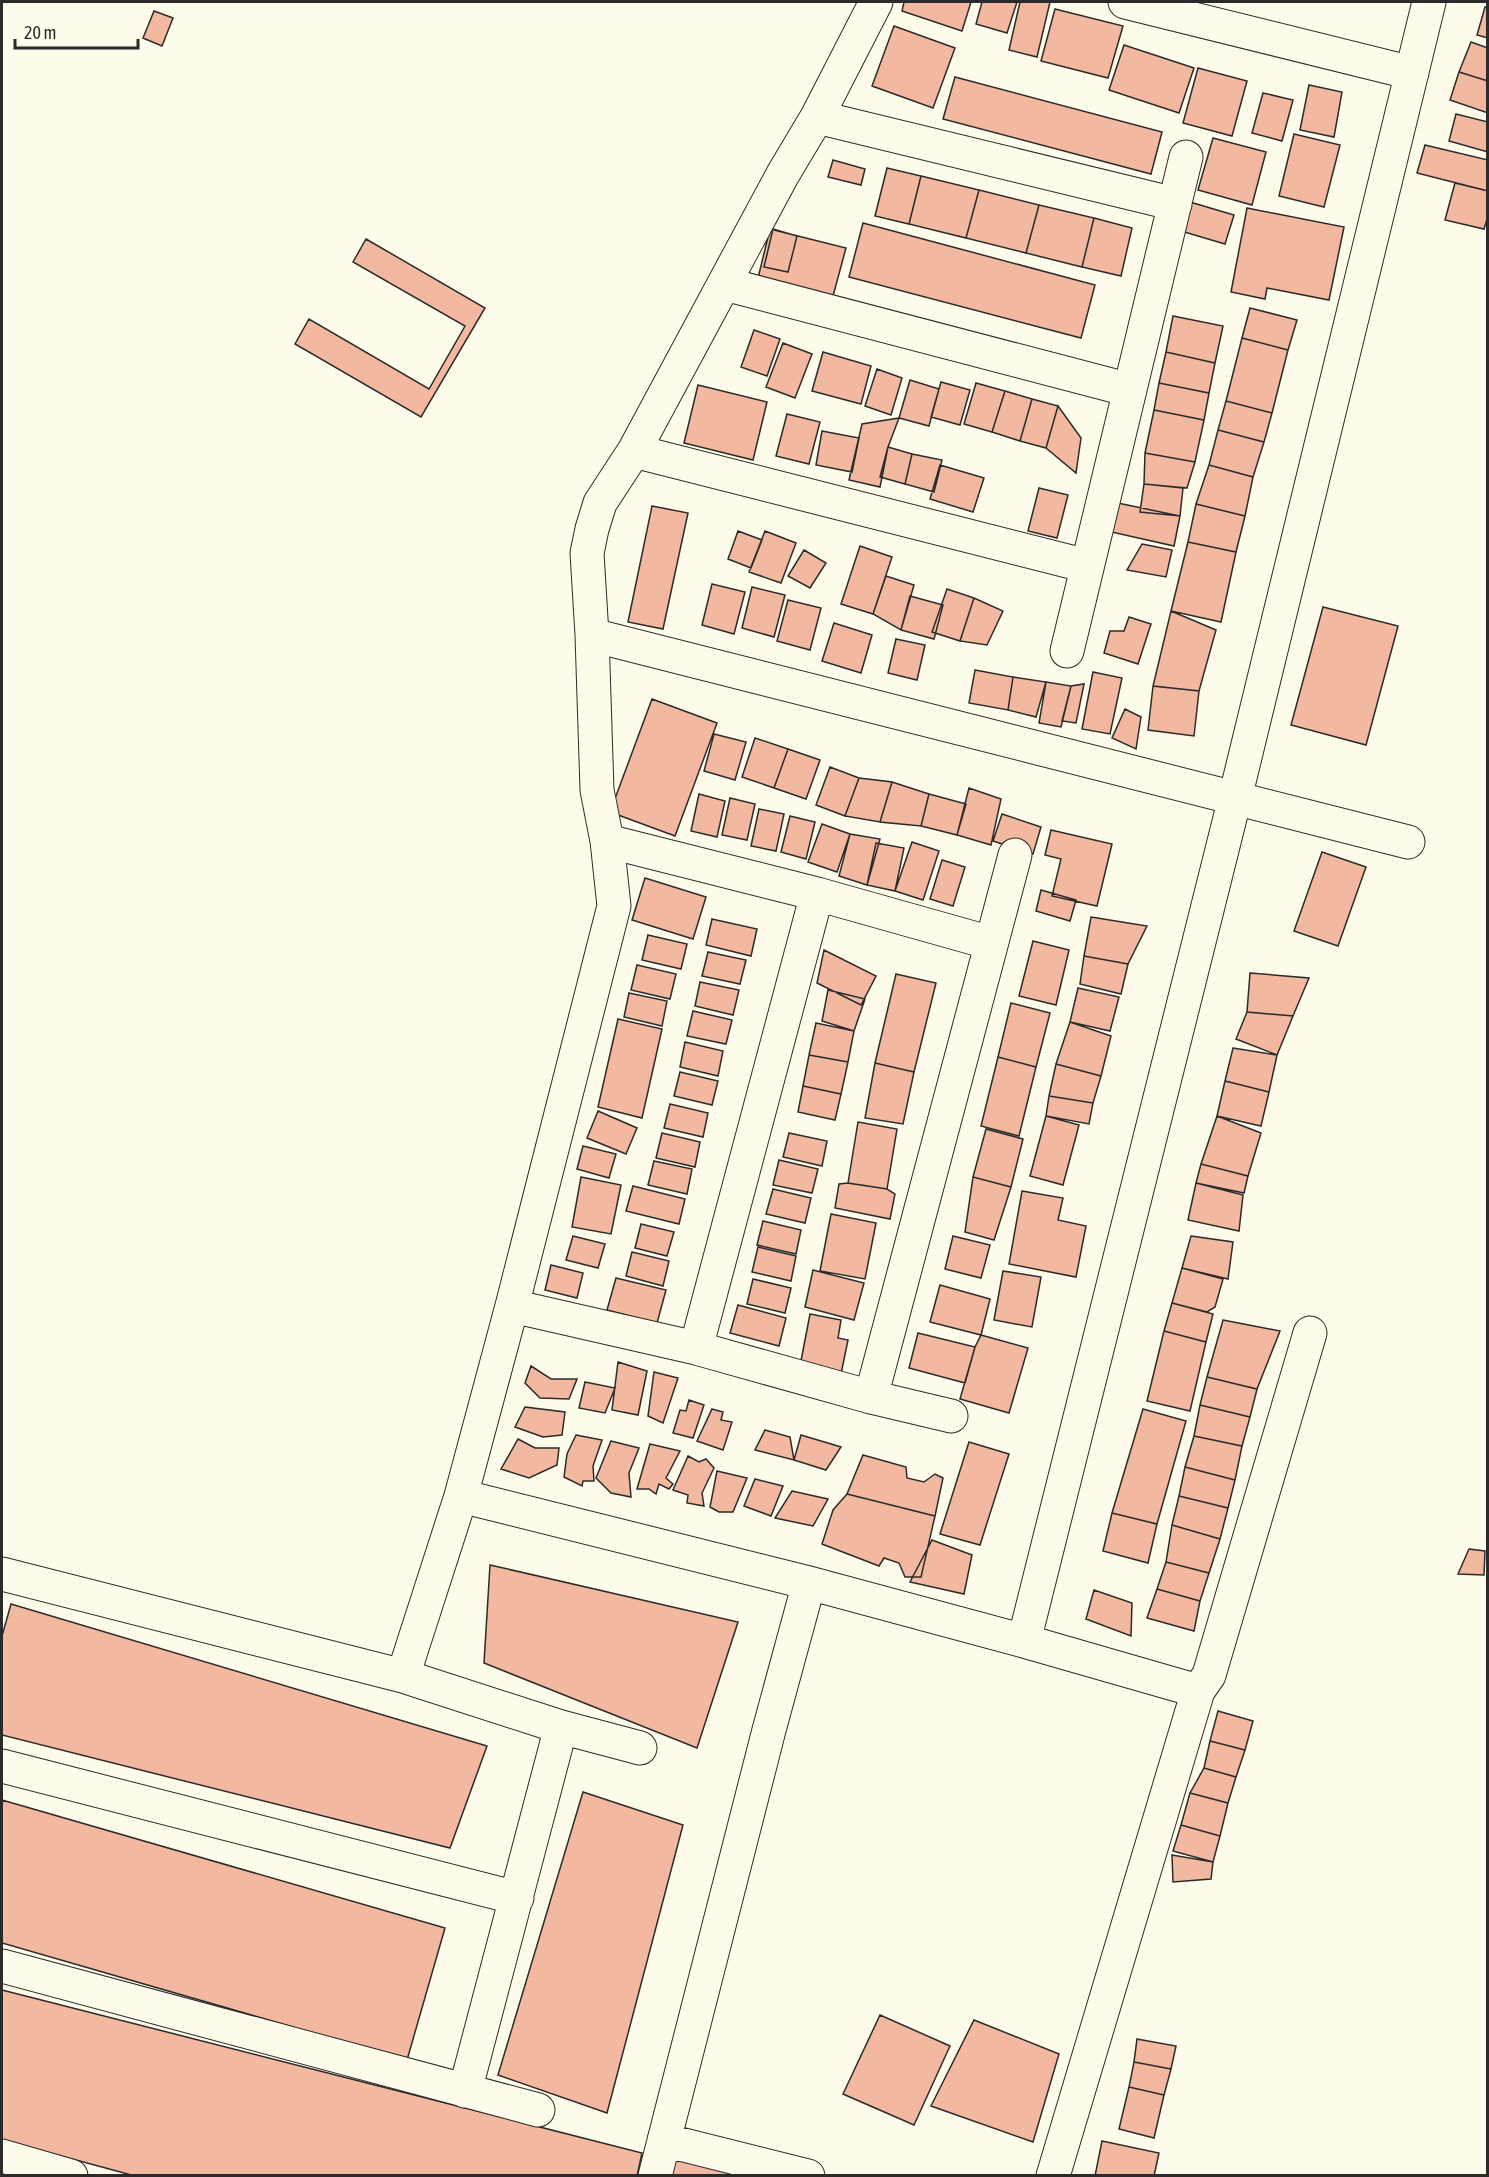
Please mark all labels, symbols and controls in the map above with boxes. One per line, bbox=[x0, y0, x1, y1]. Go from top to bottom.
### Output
scale bar bbox=[15, 12, 138, 50]
text: 20 m bbox=[24, 22, 56, 43]

